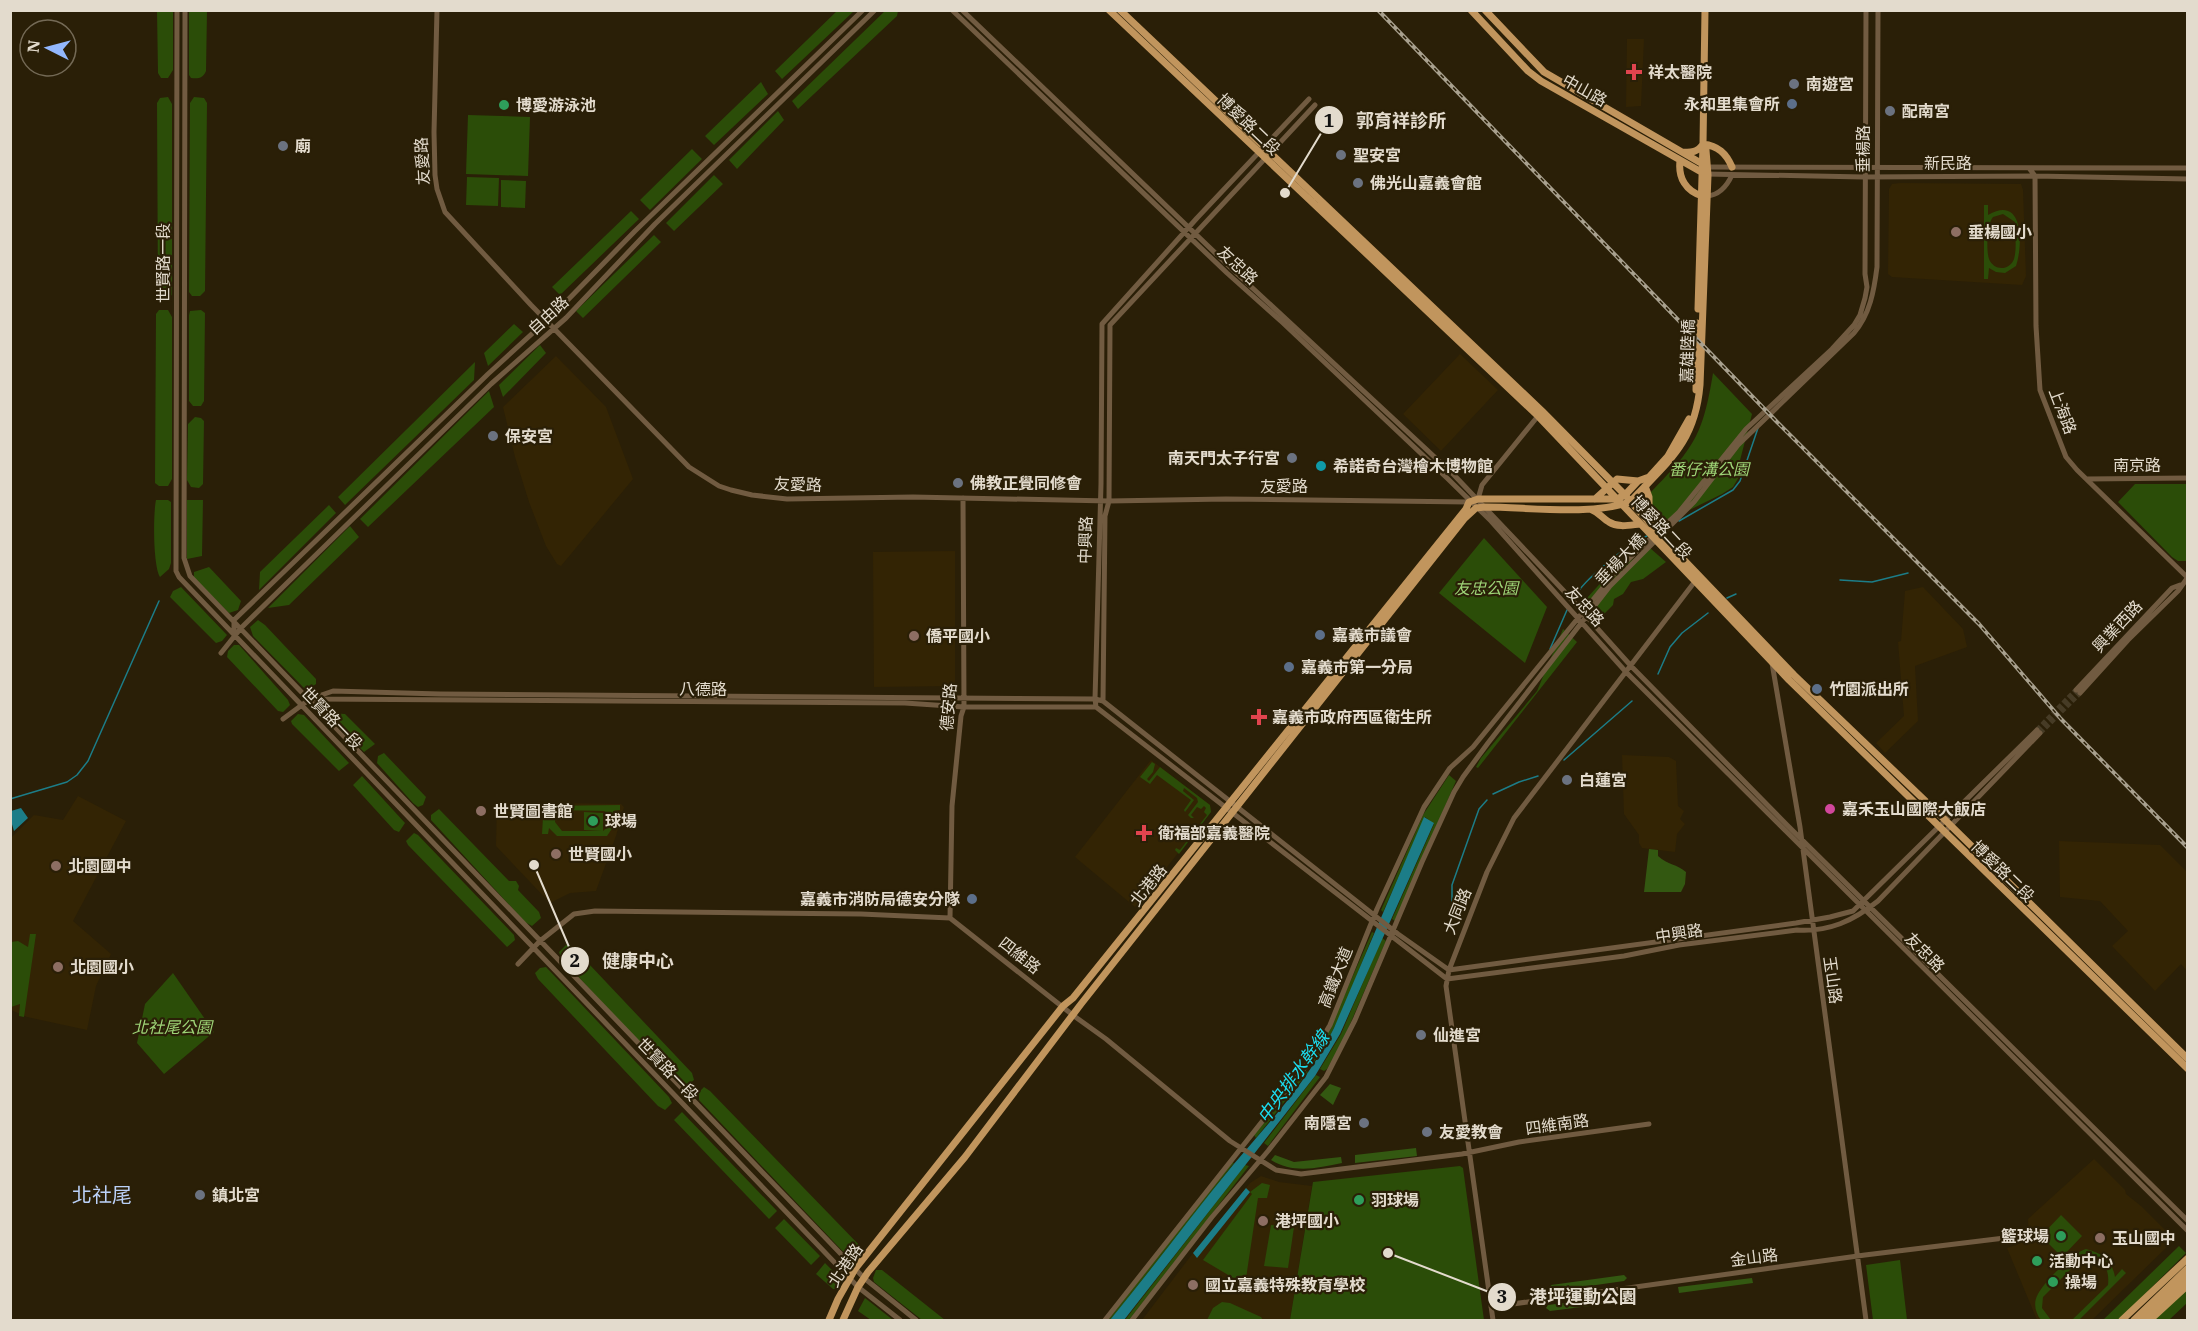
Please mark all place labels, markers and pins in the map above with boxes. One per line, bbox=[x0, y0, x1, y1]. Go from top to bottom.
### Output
place label: 祥太醫院 bbox=[1648, 62, 1712, 82]
marker: 祥太醫院 bbox=[1625, 63, 1643, 81]
place label: 南遊宮 bbox=[1806, 74, 1854, 94]
marker: 南遊宮 bbox=[1787, 77, 1801, 91]
place label: 永和里集會所 bbox=[1684, 94, 1780, 114]
place label: 博愛游泳池 bbox=[516, 95, 596, 115]
marker: 永和里集會所 bbox=[1785, 97, 1799, 111]
marker: 博愛游泳池 bbox=[497, 98, 511, 112]
place label: 配南宮 bbox=[1902, 101, 1950, 121]
callout: 郭育祥診所 bbox=[1314, 102, 1458, 138]
marker: 配南宮 bbox=[1883, 104, 1897, 118]
place label: 廟 bbox=[295, 136, 311, 156]
marker: 廟 bbox=[276, 139, 290, 153]
place label: 聖安宮 bbox=[1353, 145, 1401, 165]
marker: 聖安宮 bbox=[1334, 148, 1348, 162]
place label: 佛光山嘉義會館 bbox=[1370, 173, 1482, 193]
marker: 佛光山嘉義會館 bbox=[1351, 176, 1365, 190]
place label: 垂楊國小 bbox=[1968, 222, 2032, 242]
marker: 垂楊國小 bbox=[1949, 225, 1963, 239]
place label: 保安宮 bbox=[505, 426, 553, 446]
marker: 保安宮 bbox=[486, 429, 500, 443]
place label: 南天門太子行宮 bbox=[1168, 448, 1280, 468]
marker: 南天門太子行宮 bbox=[1285, 451, 1299, 465]
place label: 希諾奇台灣檜木博物館 bbox=[1333, 456, 1493, 476]
marker: 希諾奇台灣檜木博物館 bbox=[1314, 459, 1328, 473]
place label: 佛教正覺同修會 bbox=[970, 473, 1082, 493]
marker: 佛教正覺同修會 bbox=[951, 476, 965, 490]
place label: 嘉義市議會 bbox=[1332, 625, 1412, 645]
place label: 僑平國小 bbox=[926, 626, 990, 646]
marker: 嘉義市議會 bbox=[1313, 628, 1327, 642]
marker: 僑平國小 bbox=[907, 629, 921, 643]
place label: 嘉義市第一分局 bbox=[1301, 657, 1413, 677]
marker: 嘉義市第一分局 bbox=[1282, 660, 1296, 674]
place label: 竹園派出所 bbox=[1829, 679, 1909, 699]
marker: 竹園派出所 bbox=[1810, 682, 1824, 696]
place label: 嘉義市政府西區衛生所 bbox=[1272, 707, 1432, 727]
marker: 嘉義市政府西區衛生所 bbox=[1250, 708, 1268, 726]
place label: 白蓮宮 bbox=[1579, 770, 1627, 790]
marker: 白蓮宮 bbox=[1560, 773, 1574, 787]
place label: 嘉禾玉山國際大飯店 bbox=[1842, 799, 1986, 819]
place label: 世賢圖書館 bbox=[493, 801, 573, 821]
marker: 嘉禾玉山國際大飯店 bbox=[1823, 802, 1837, 816]
marker: 世賢圖書館 bbox=[474, 804, 488, 818]
place label: 球場 bbox=[605, 811, 637, 831]
marker: 球場 bbox=[586, 814, 600, 828]
place label: 衛福部嘉義醫院 bbox=[1158, 823, 1270, 843]
marker: 衛福部嘉義醫院 bbox=[1135, 824, 1153, 842]
place label: 世賢國小 bbox=[568, 844, 632, 864]
marker: 世賢國小 bbox=[549, 847, 563, 861]
place label: 北園國中 bbox=[68, 856, 132, 876]
marker: 北園國中 bbox=[49, 859, 63, 873]
place label: 嘉義市消防局德安分隊 bbox=[800, 889, 960, 909]
marker: 嘉義市消防局德安分隊 bbox=[965, 892, 979, 906]
callout: 健康中心 bbox=[560, 943, 686, 979]
place label: 北園國小 bbox=[70, 957, 134, 977]
marker: 北園國小 bbox=[51, 960, 65, 974]
place label: 仙進宮 bbox=[1433, 1025, 1481, 1045]
marker: 仙進宮 bbox=[1414, 1028, 1428, 1042]
place label: 南隱宮 bbox=[1304, 1113, 1352, 1133]
marker: 南隱宮 bbox=[1357, 1116, 1371, 1130]
place label: 友愛教會 bbox=[1439, 1122, 1503, 1142]
marker: 友愛教會 bbox=[1420, 1125, 1434, 1139]
place label: 鎮北宮 bbox=[212, 1185, 260, 1205]
marker: 鎮北宮 bbox=[193, 1188, 207, 1202]
place label: 羽球場 bbox=[1371, 1190, 1419, 1210]
marker: 羽球場 bbox=[1352, 1193, 1366, 1207]
place label: 港坪國小 bbox=[1275, 1211, 1339, 1231]
marker: 港坪國小 bbox=[1256, 1214, 1270, 1228]
place label: 籃球場 bbox=[2001, 1226, 2049, 1246]
place label: 玉山國中 bbox=[2112, 1228, 2176, 1248]
marker: 籃球場 bbox=[2054, 1229, 2068, 1243]
marker: 玉山國中 bbox=[2093, 1231, 2107, 1245]
place label: 活動中心 bbox=[2049, 1251, 2113, 1271]
marker: 活動中心 bbox=[2030, 1254, 2044, 1268]
place label: 操場 bbox=[2065, 1272, 2097, 1292]
place label: 國立嘉義特殊教育學校 bbox=[1205, 1275, 1366, 1295]
marker: 操場 bbox=[2046, 1275, 2060, 1289]
marker: 國立嘉義特殊教育學校 bbox=[1186, 1278, 1200, 1292]
callout: 港坪運動公園 bbox=[1487, 1279, 1649, 1315]

